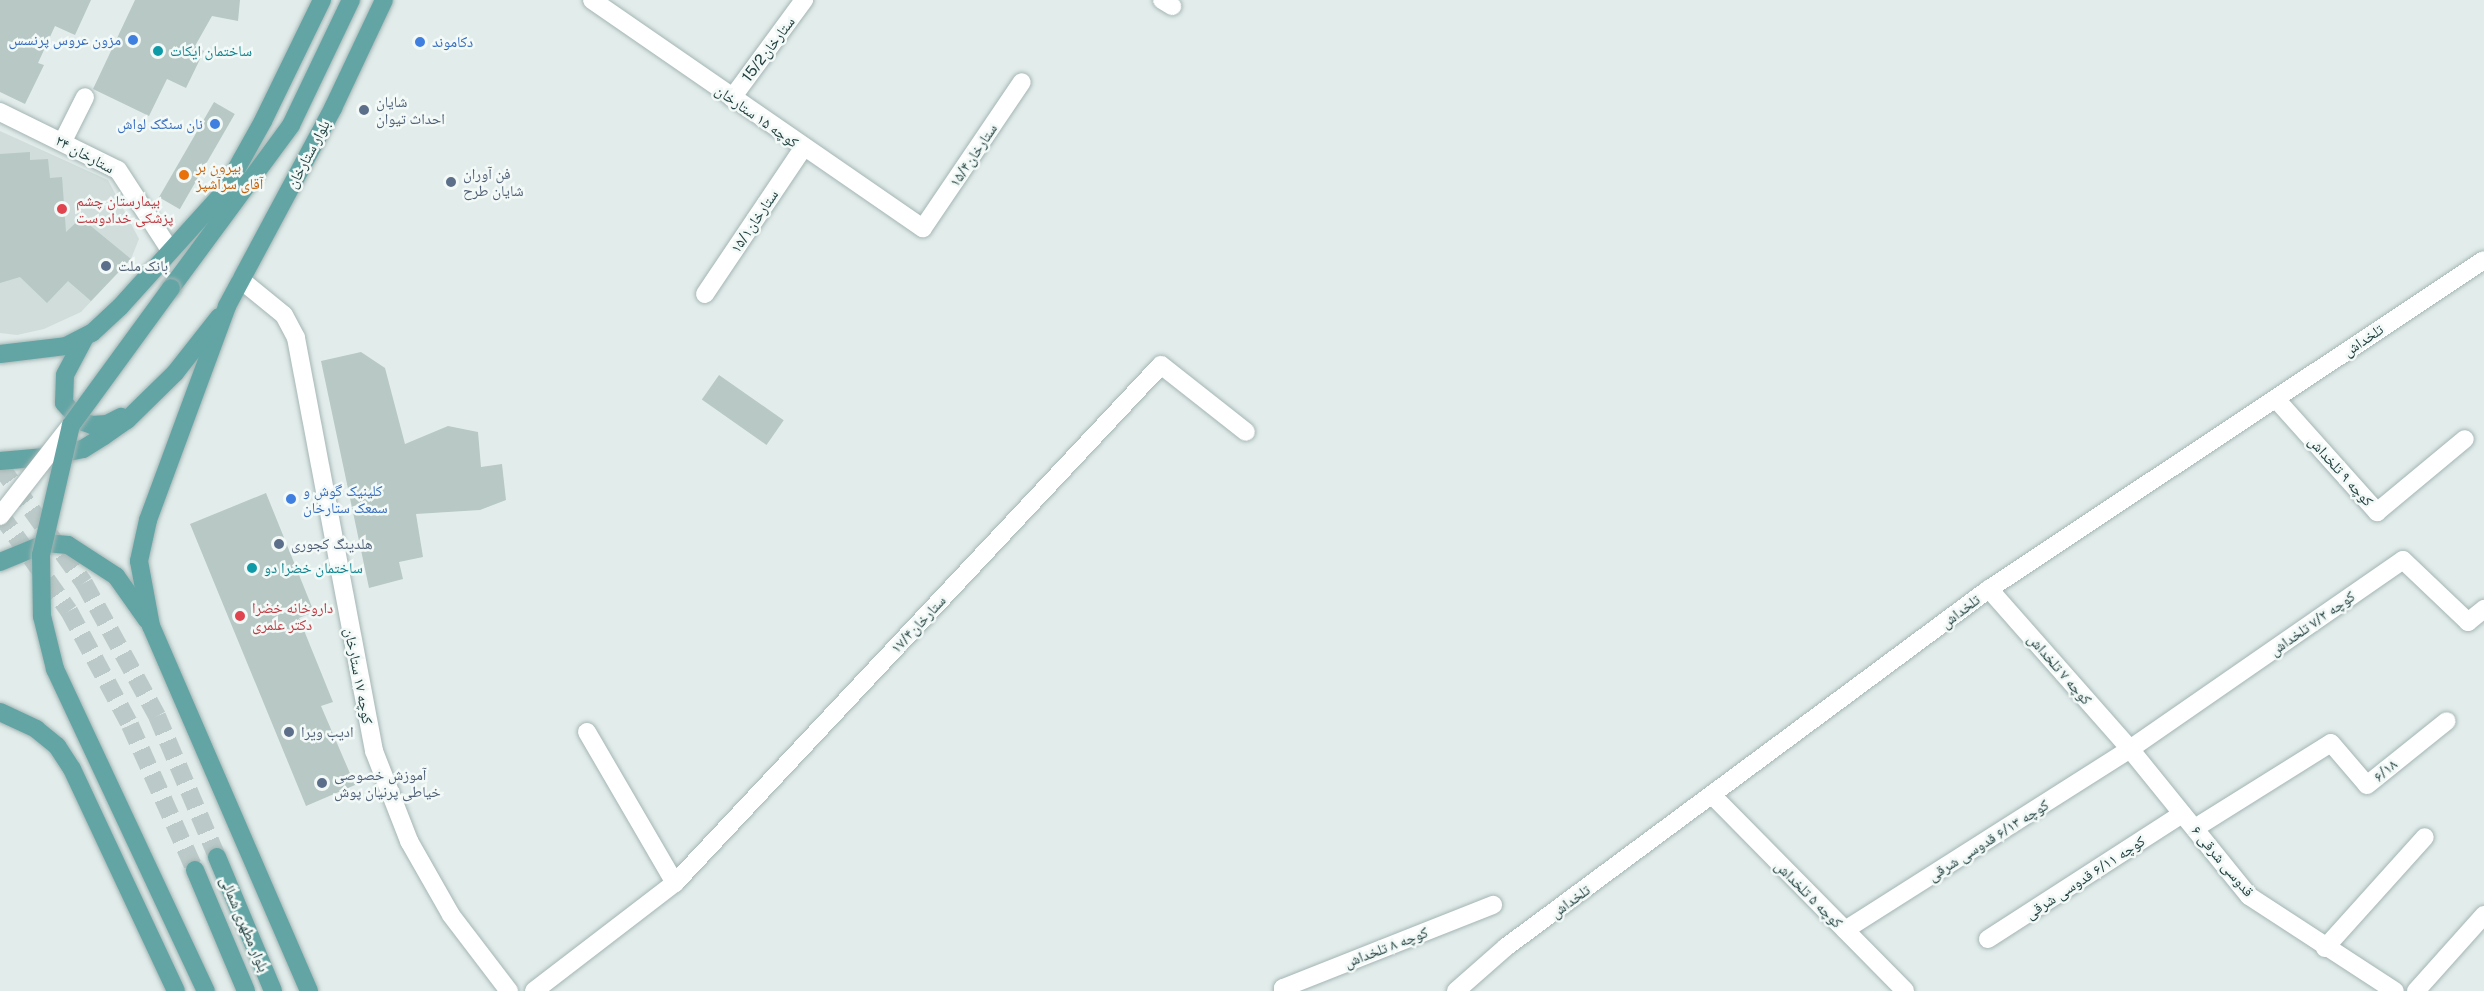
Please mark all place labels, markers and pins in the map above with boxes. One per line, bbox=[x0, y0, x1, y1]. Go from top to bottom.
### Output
place label: مزون عروس پرنسس bbox=[9, 31, 121, 49]
marker: مزون عروس پرنسس bbox=[126, 33, 140, 47]
place label: دکاموند bbox=[432, 33, 473, 51]
marker: دکاموند bbox=[413, 35, 427, 49]
place label: ساختمان ایکات bbox=[170, 42, 252, 60]
marker: ساختمان ایکات bbox=[151, 44, 165, 58]
place label: شایان احداث تیوان bbox=[376, 92, 445, 127]
marker: شایان احداث تیوان bbox=[357, 103, 371, 117]
place label: نان سنگک لواش bbox=[117, 115, 203, 133]
marker: نان سنگک لواش bbox=[208, 117, 222, 131]
place label: بیرون بر آقای سرآشپز bbox=[196, 157, 263, 192]
place label: فن آوران شایان طرح bbox=[463, 164, 524, 199]
marker: بیرون بر آقای سرآشپز bbox=[177, 168, 191, 182]
marker: فن آوران شایان طرح bbox=[444, 175, 458, 189]
place label: بیمارستان چشم پزشکی خدادوست bbox=[76, 191, 173, 226]
marker: بیمارستان چشم پزشکی خدادوست bbox=[53, 200, 71, 218]
place label: بانک ملت bbox=[118, 257, 168, 275]
marker: بانک ملت bbox=[99, 259, 113, 273]
place label: کلینیک گوش و سمعک ستارخان bbox=[303, 481, 388, 516]
marker: کلینیک گوش و سمعک ستارخان bbox=[284, 492, 298, 506]
place label: هلدینگ کجوری bbox=[291, 535, 373, 553]
marker: هلدینگ کجوری bbox=[272, 537, 286, 551]
place label: ساختمان خضرا دو bbox=[264, 559, 363, 577]
marker: ساختمان خضرا دو bbox=[245, 561, 259, 575]
place label: داروخانه خضرا دکتر علمری bbox=[252, 598, 333, 633]
marker: داروخانه خضرا دکتر علمری bbox=[233, 609, 247, 623]
place label: ادیب ویرا bbox=[301, 723, 354, 741]
marker: ادیب ویرا bbox=[282, 725, 296, 739]
place label: آموزش خصوصی خیاطی پرنیان پوش bbox=[334, 765, 441, 800]
marker: آموزش خصوصی خیاطی پرنیان پوش bbox=[315, 776, 329, 790]

